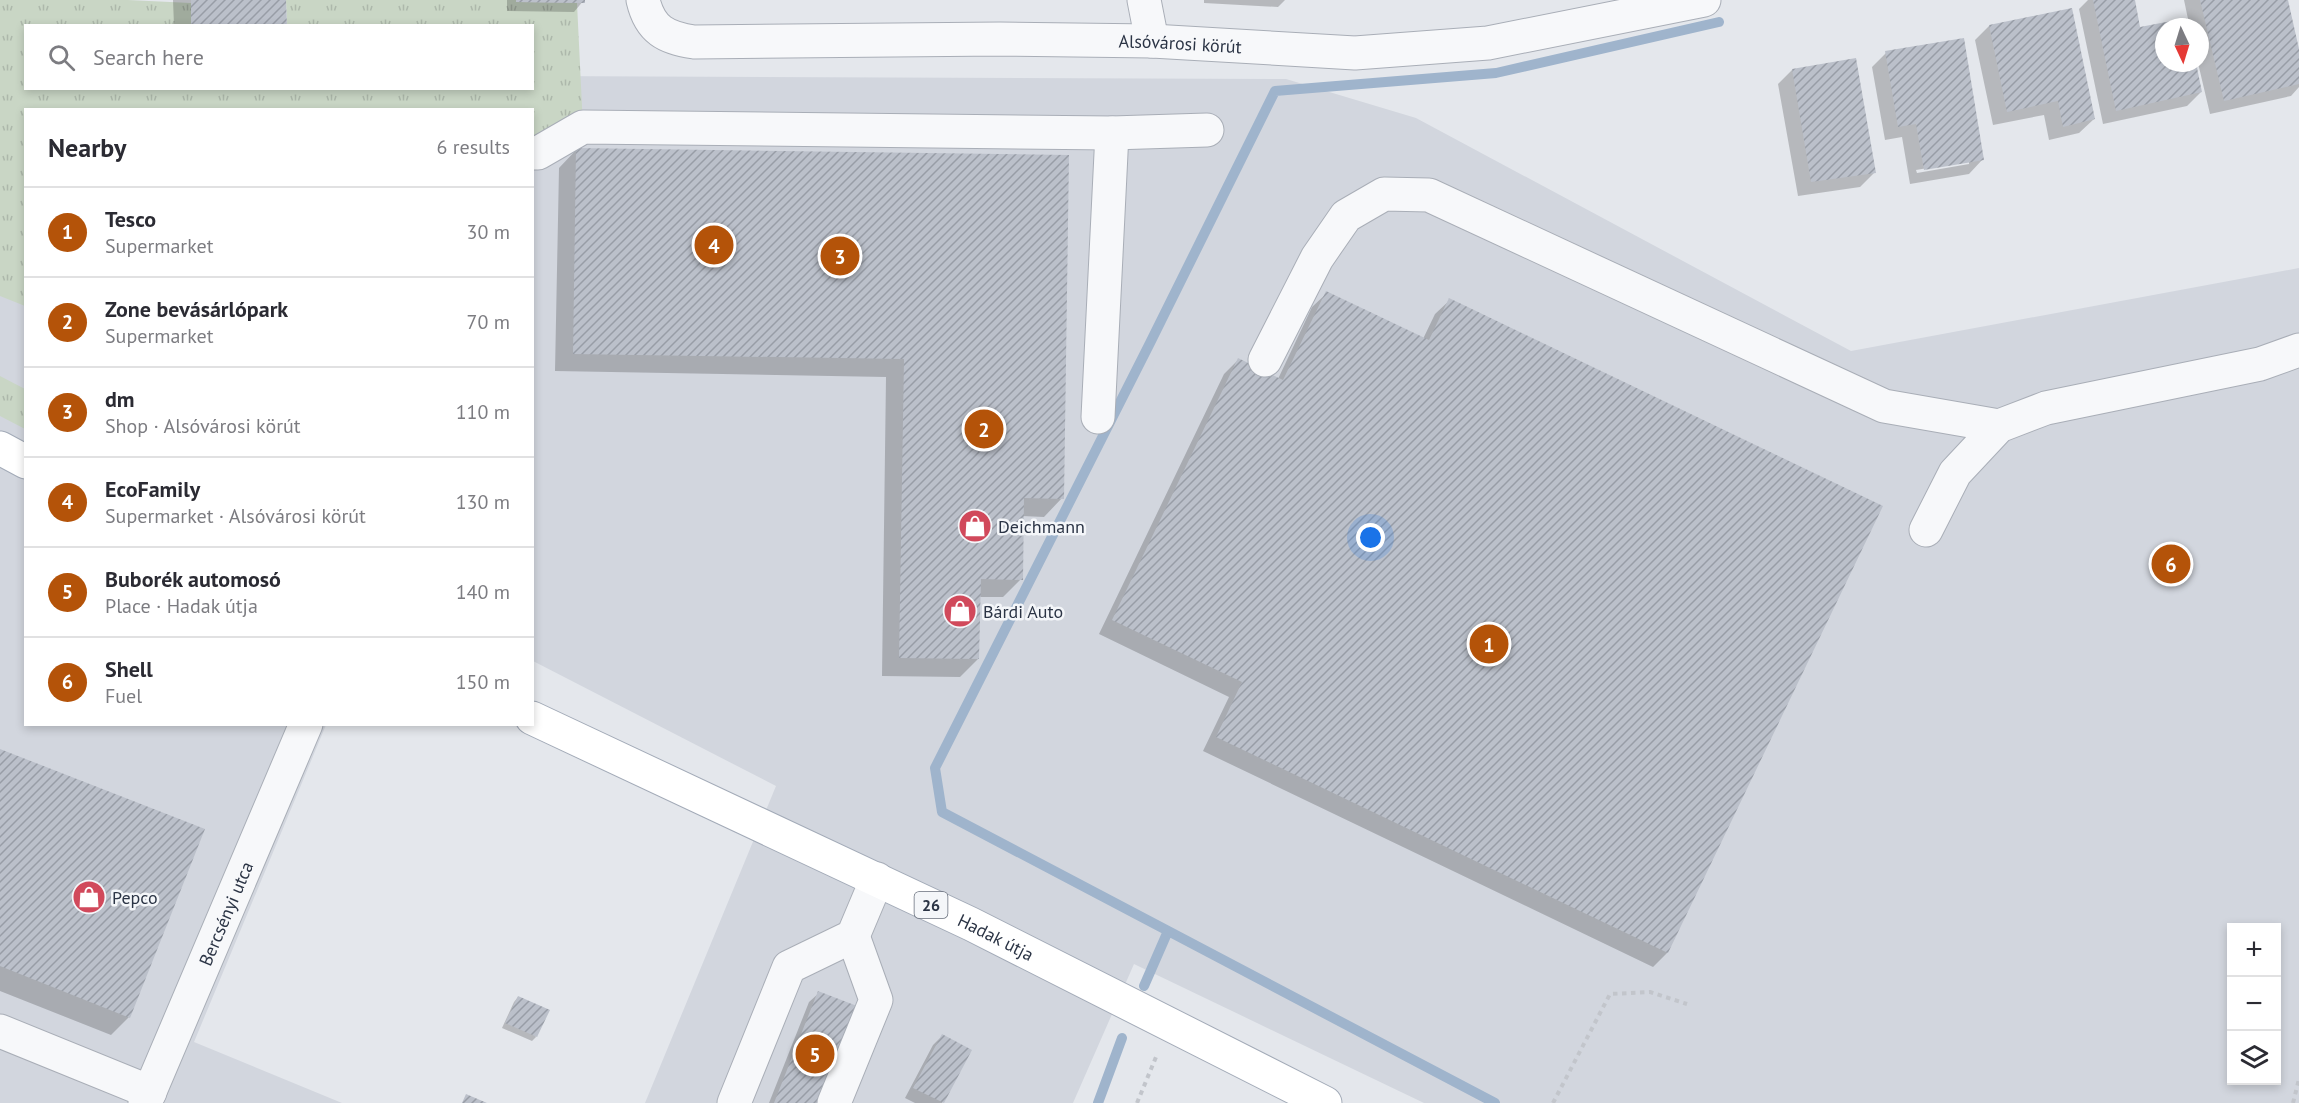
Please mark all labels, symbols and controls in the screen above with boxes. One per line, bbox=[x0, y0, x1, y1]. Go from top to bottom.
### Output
north arrow bbox=[2155, 18, 2209, 72]
search box bbox=[24, 24, 534, 90]
street label: Alsóvárosi körút bbox=[1118, 29, 1242, 58]
icon: search bbox=[45, 41, 78, 74]
text: Search here bbox=[93, 43, 204, 71]
text: Nearby bbox=[48, 131, 126, 164]
text: 6 results bbox=[437, 134, 510, 160]
text: Tesco bbox=[105, 205, 156, 233]
text: 1 bbox=[62, 219, 73, 245]
text: 30 m bbox=[467, 219, 510, 245]
pin: 4 bbox=[694, 222, 734, 268]
text: Supermarket bbox=[105, 233, 213, 259]
pin: 3 bbox=[820, 234, 860, 278]
text: Zone bevásárlópark bbox=[105, 295, 288, 323]
text: 2 bbox=[62, 309, 73, 335]
text: 70 m bbox=[467, 309, 510, 335]
text: Supermarket bbox=[105, 323, 213, 349]
text: dm bbox=[105, 385, 135, 413]
text: 3 bbox=[62, 399, 73, 425]
text: 110 m bbox=[456, 399, 510, 425]
pin: 2 bbox=[964, 406, 1004, 452]
text: Shop · Alsóvárosi körút bbox=[105, 413, 301, 439]
text: EcoFamily bbox=[105, 475, 200, 503]
text: 4 bbox=[62, 489, 73, 515]
text: 130 m bbox=[456, 489, 510, 515]
text: Supermarket · Alsóvárosi körút bbox=[105, 503, 366, 529]
shop icon: Deichmann bbox=[957, 508, 993, 544]
place label: Deichmann bbox=[998, 515, 1085, 538]
your location bbox=[1356, 523, 1385, 552]
pin: 6 bbox=[2152, 542, 2190, 586]
text: Buborék automosó bbox=[105, 565, 281, 593]
text: 5 bbox=[62, 579, 73, 605]
text: 140 m bbox=[456, 579, 510, 605]
text: Place · Hadak útja bbox=[105, 593, 258, 619]
shop icon: Bárdi Auto bbox=[942, 593, 978, 629]
place label: Bárdi Auto bbox=[983, 600, 1063, 623]
pin: 1 bbox=[1470, 622, 1508, 666]
text: Shell bbox=[105, 655, 153, 683]
text: 6 bbox=[62, 669, 73, 695]
text: 150 m bbox=[456, 669, 510, 695]
text: Fuel bbox=[105, 683, 142, 709]
street label: Bercsényi utca bbox=[193, 858, 258, 969]
shop icon: Pepco bbox=[71, 879, 107, 915]
place label: Pepco bbox=[112, 886, 158, 909]
road number: 26 bbox=[914, 892, 948, 918]
street label: Hadak útja bbox=[954, 908, 1038, 965]
map controls bbox=[2227, 923, 2281, 1085]
button: + bbox=[2227, 923, 2281, 977]
button: − bbox=[2227, 977, 2281, 1031]
button: layers bbox=[2227, 1031, 2281, 1085]
pin: 5 bbox=[796, 1032, 834, 1076]

